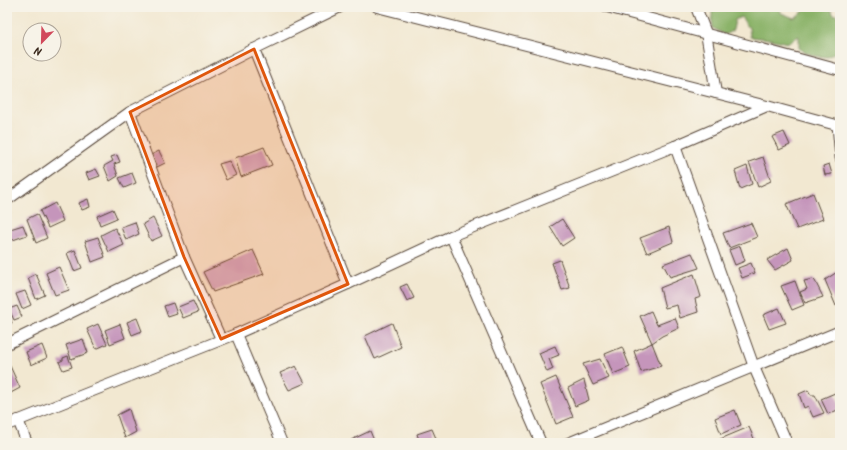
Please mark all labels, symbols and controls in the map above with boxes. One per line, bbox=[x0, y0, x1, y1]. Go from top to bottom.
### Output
north arrow bbox=[22, 22, 62, 62]
text: N bbox=[32, 41, 45, 60]

